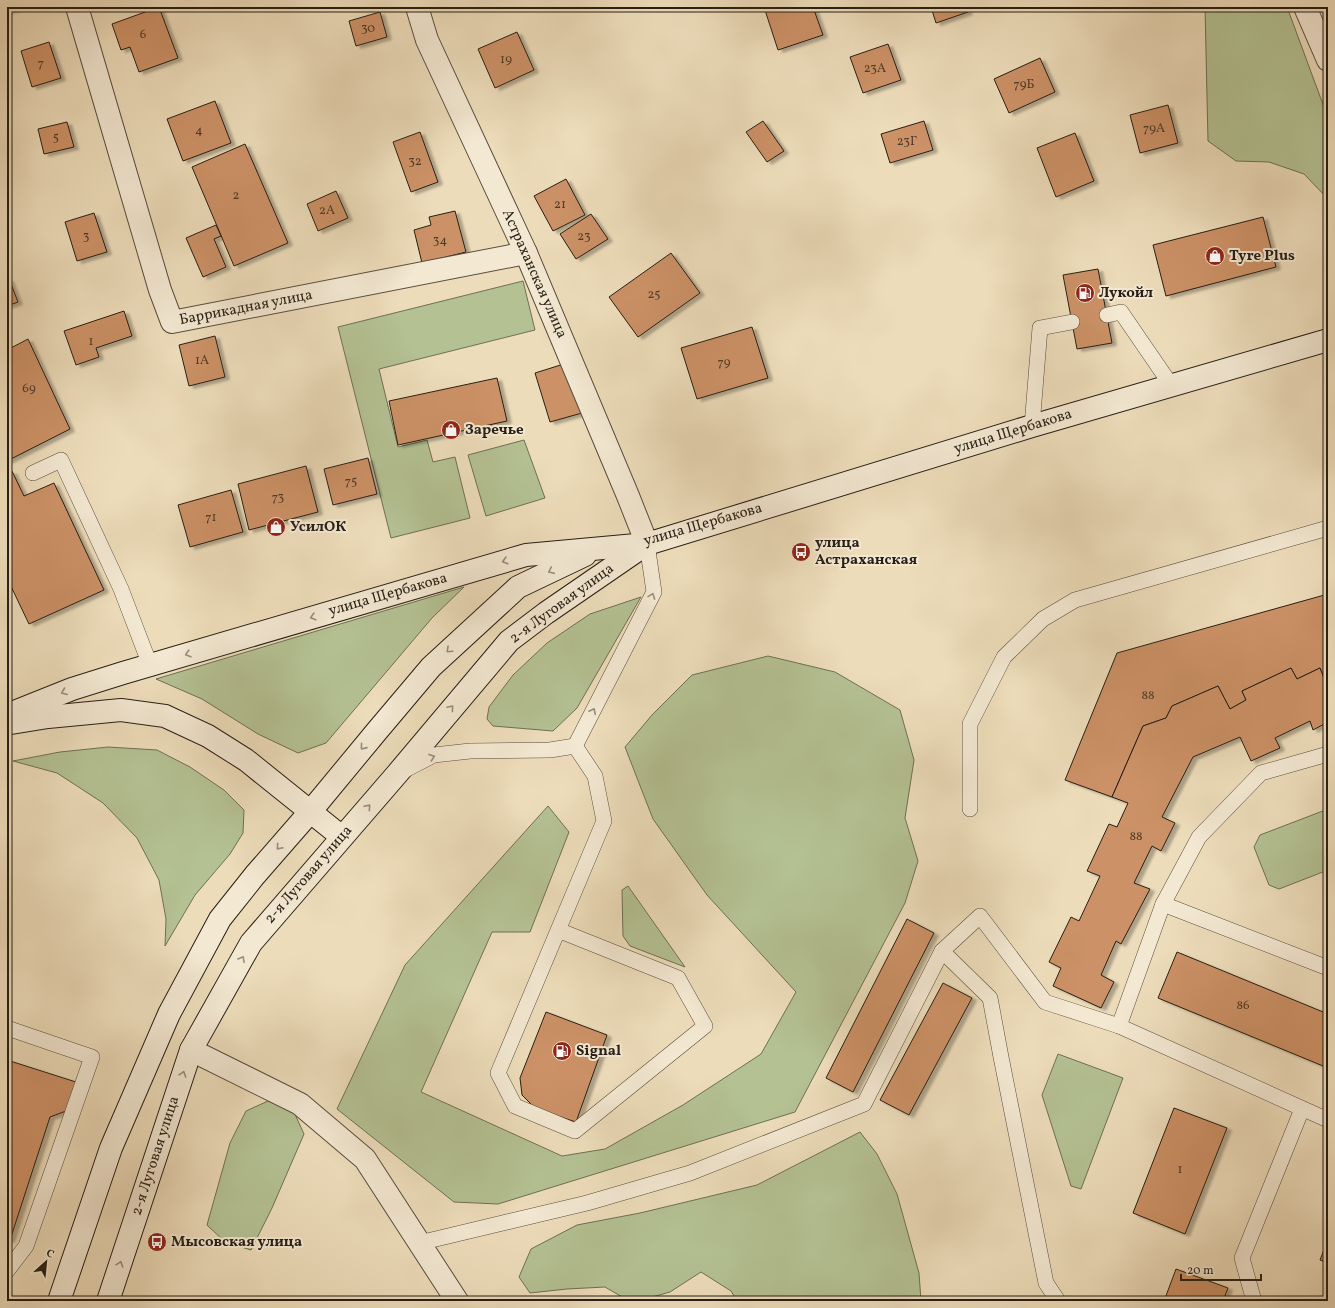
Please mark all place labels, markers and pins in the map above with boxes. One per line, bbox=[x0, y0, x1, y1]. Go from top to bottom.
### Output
shop icon: Tyre Plus bbox=[1204, 245, 1226, 267]
place label: Tyre Plus bbox=[1229, 246, 1295, 267]
fuel station icon: Лукойл bbox=[1074, 282, 1096, 304]
place label: Лукойл bbox=[1099, 283, 1153, 304]
shop icon: Заречье bbox=[440, 419, 462, 441]
place label: Заречье bbox=[465, 420, 524, 441]
shop icon: УсилОК bbox=[265, 516, 287, 538]
place label: УсилОК bbox=[290, 517, 346, 538]
place label: улица Астраханская bbox=[815, 533, 918, 571]
bus stop icon: улица Астраханская bbox=[790, 541, 812, 563]
fuel station icon: Signal bbox=[551, 1040, 573, 1062]
place label: Signal bbox=[576, 1041, 621, 1062]
bus stop icon: Мысовская улица bbox=[146, 1231, 168, 1253]
place label: Мысовская улица bbox=[171, 1232, 302, 1253]

